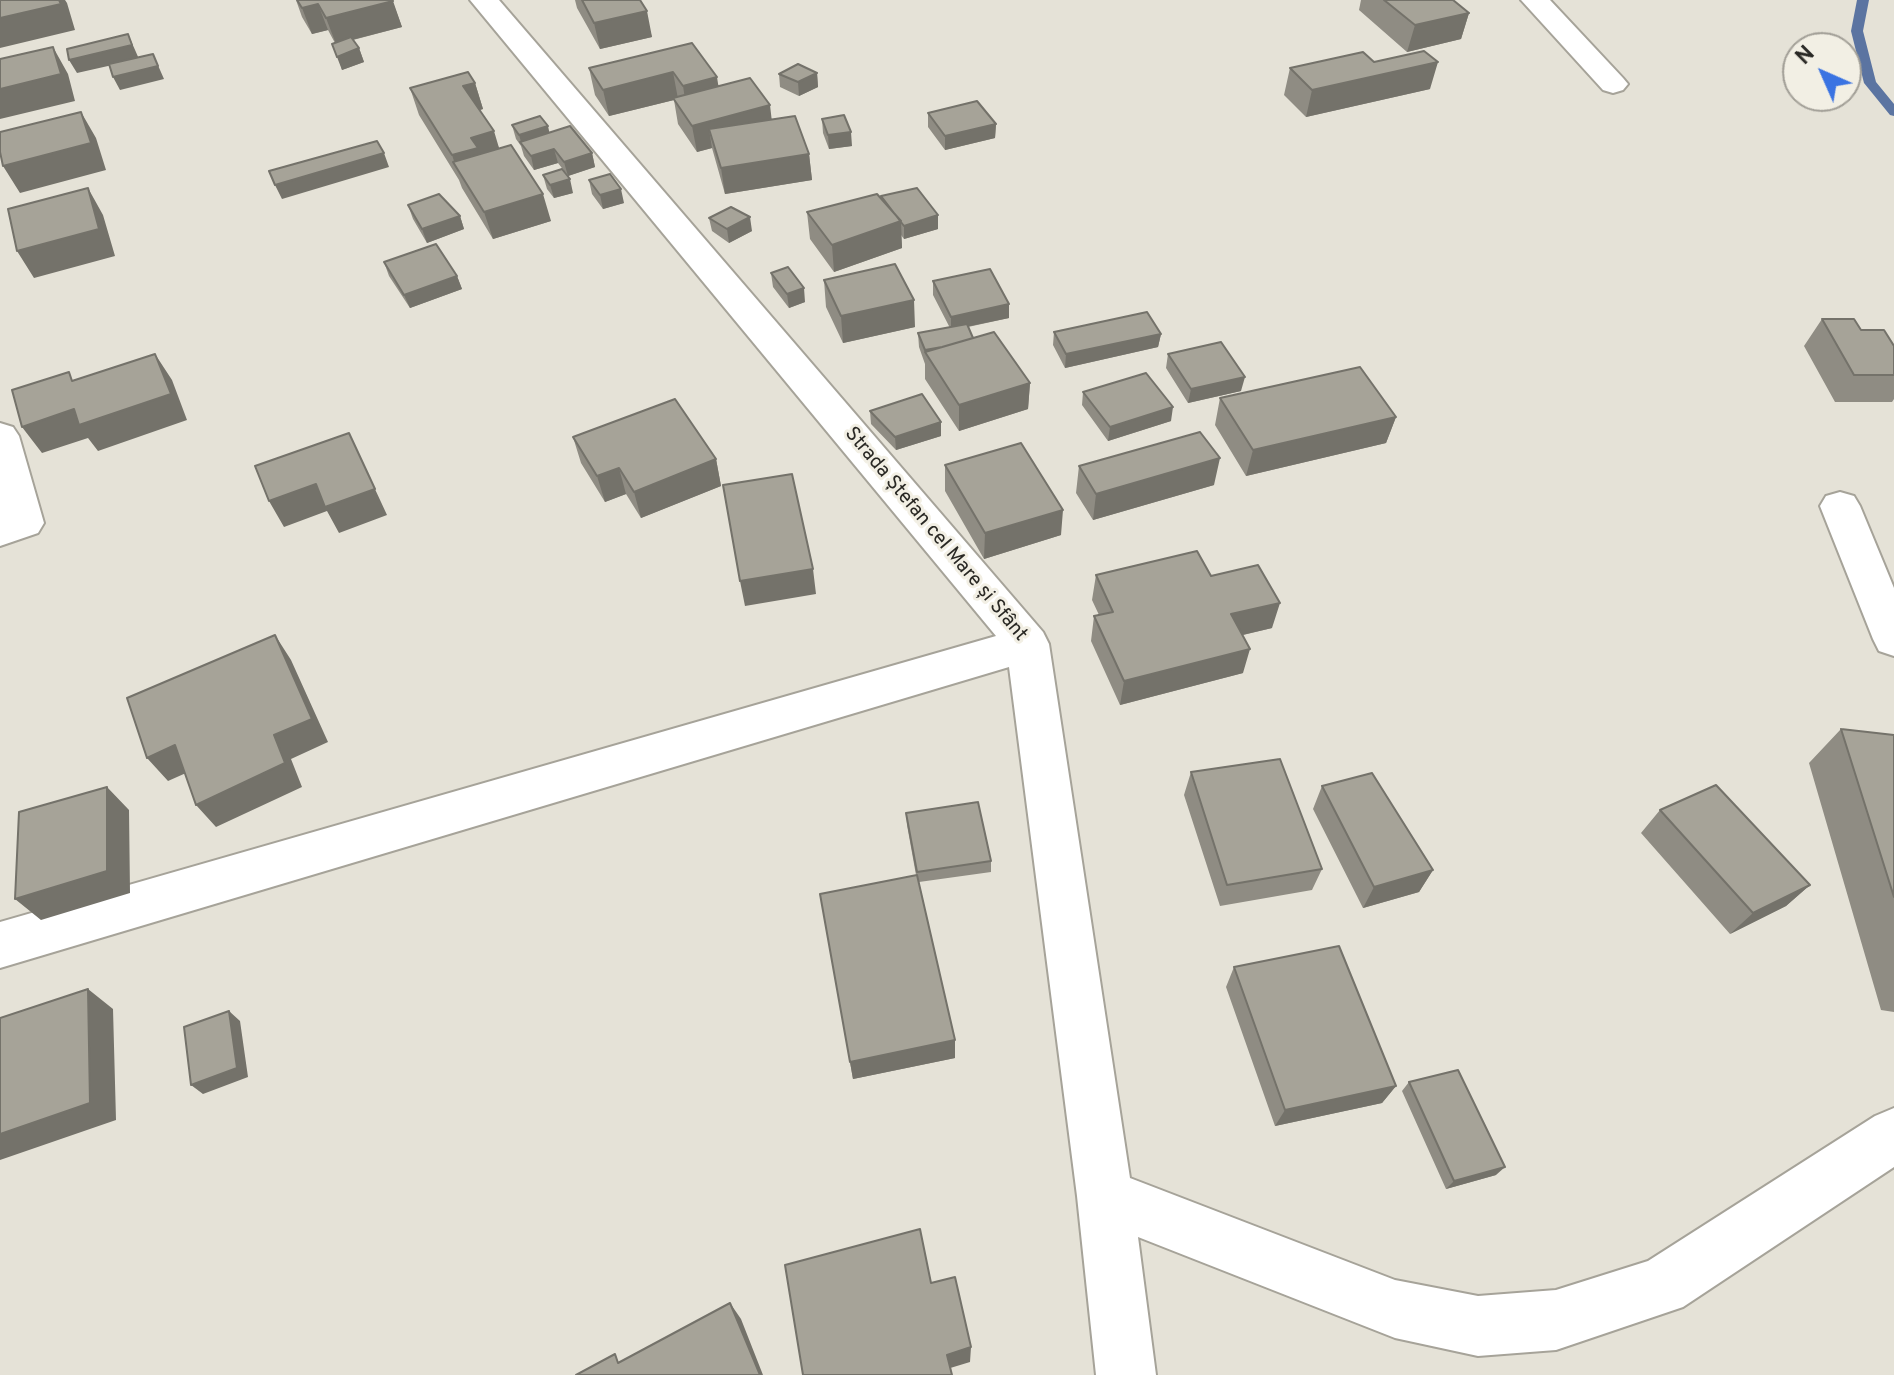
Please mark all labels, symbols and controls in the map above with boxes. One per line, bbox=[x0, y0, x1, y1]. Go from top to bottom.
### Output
north arrow bbox=[1782, 32, 1862, 112]
text: N bbox=[1791, 41, 1821, 71]
street label: Strada Ștefan cel Mare și Sfânt bbox=[838, 423, 1032, 647]

